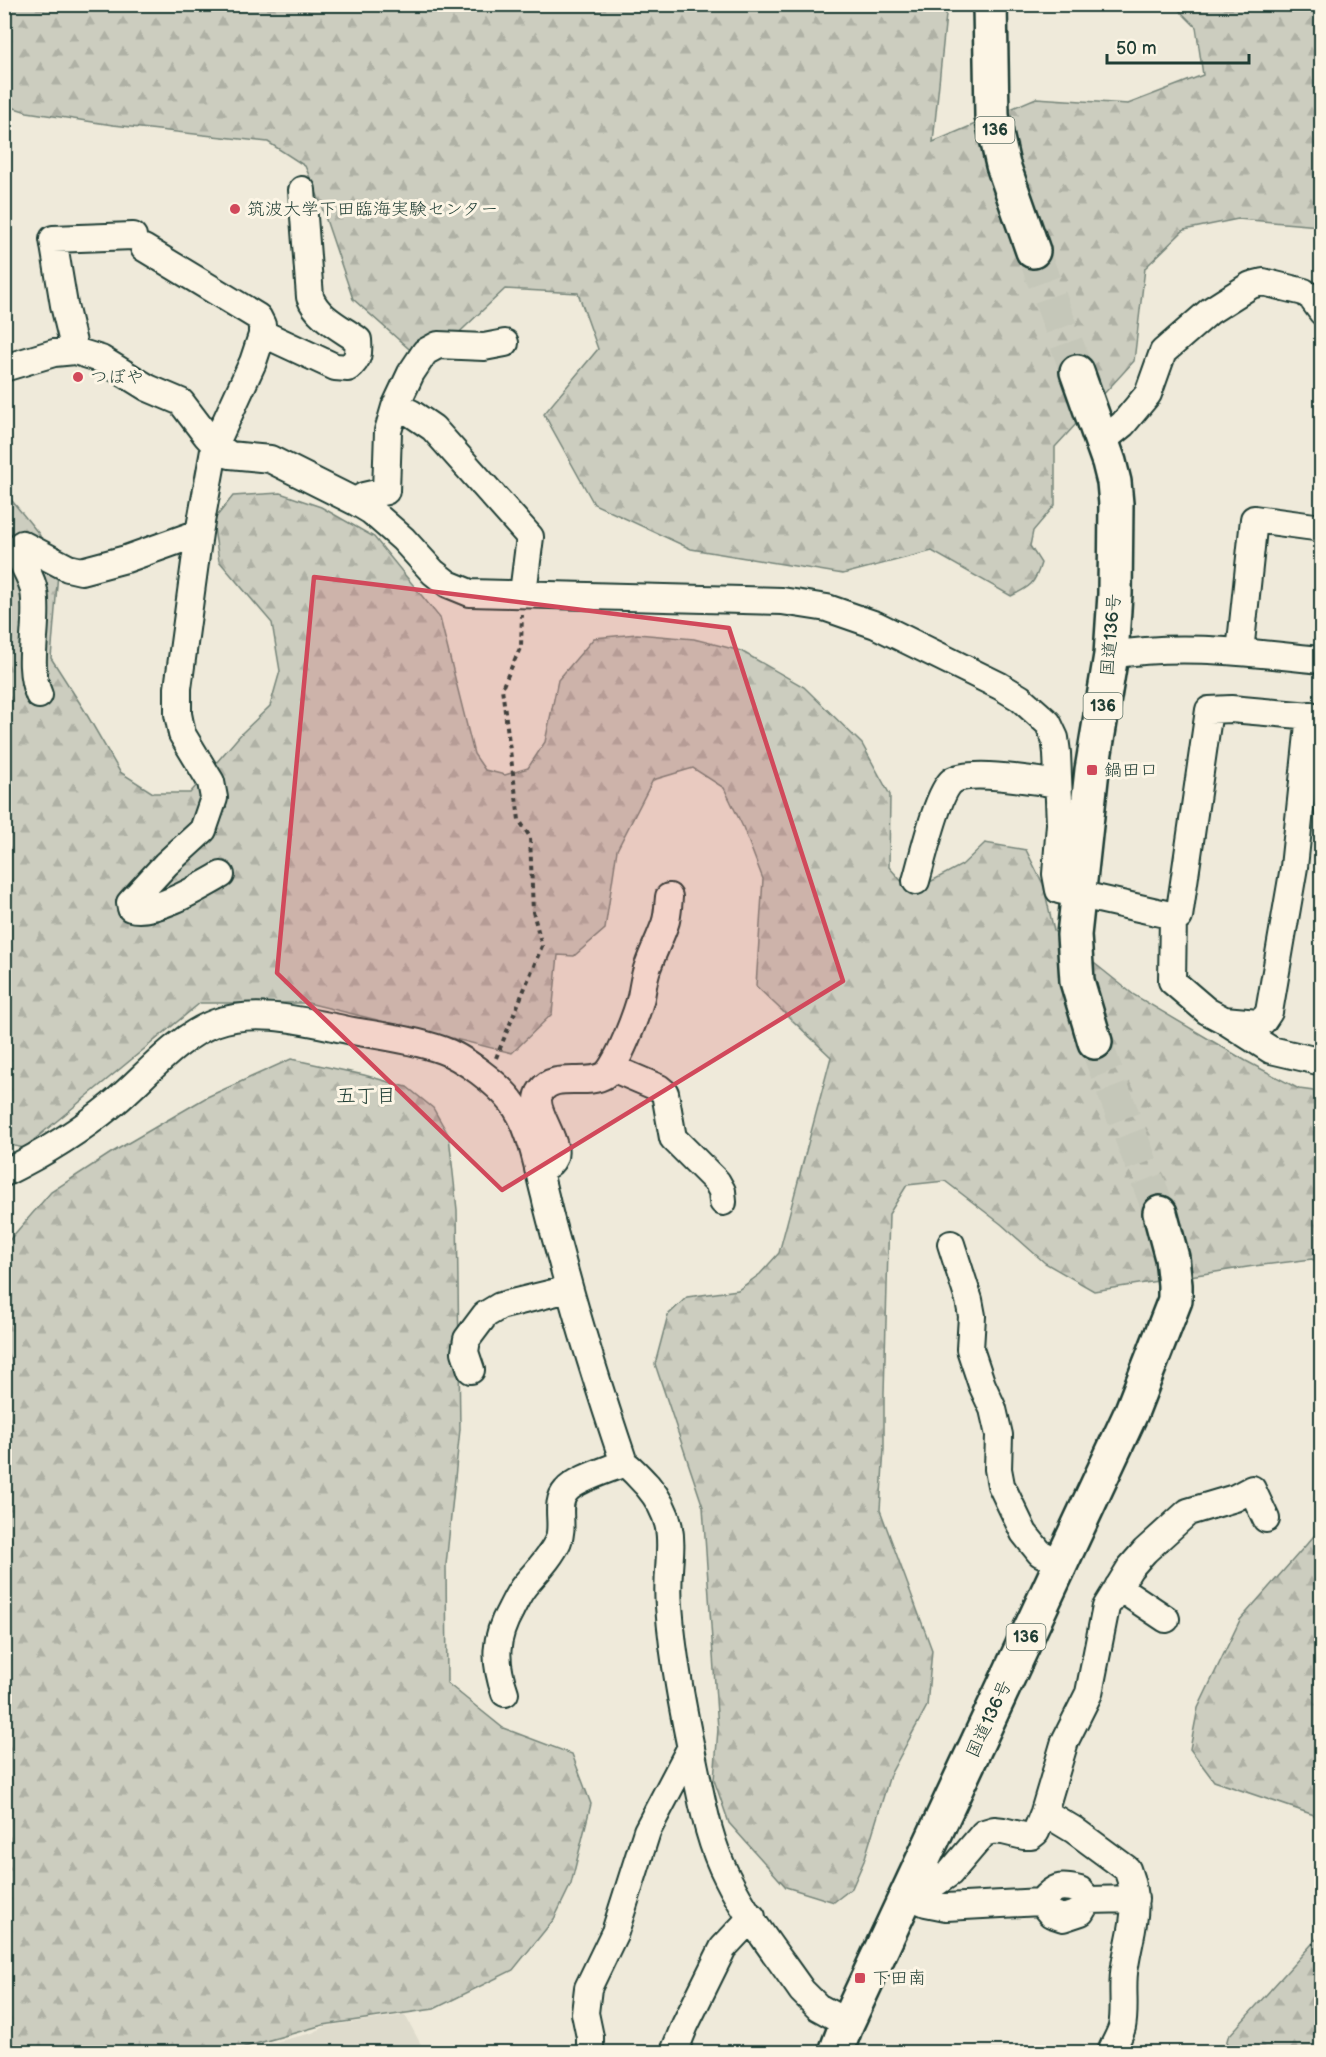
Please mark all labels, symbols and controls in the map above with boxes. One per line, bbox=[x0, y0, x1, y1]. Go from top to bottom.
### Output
scale bar bbox=[1107, 27, 1250, 65]
text: 50 m bbox=[1116, 38, 1157, 59]
road number: 136 bbox=[976, 117, 1014, 143]
place label: 筑波大学下田臨海実験センター bbox=[247, 199, 498, 220]
marker: 筑波大学下田臨海実験センター bbox=[228, 202, 242, 216]
place label: つぼや bbox=[90, 367, 144, 388]
marker: つぼや bbox=[71, 370, 85, 384]
street label: 国道136号 bbox=[1097, 593, 1125, 677]
road number: 136 bbox=[1084, 693, 1122, 719]
place label: 鍋田口 bbox=[1104, 760, 1158, 781]
marker: 鍋田口 bbox=[1085, 763, 1099, 777]
district label: 五丁目 bbox=[336, 1084, 396, 1108]
road number: 136 bbox=[1006, 1624, 1046, 1650]
street label: 国道136号 bbox=[962, 1677, 1016, 1761]
place label: 下田南 bbox=[872, 1968, 926, 1989]
marker: 下田南 bbox=[853, 1971, 867, 1985]

